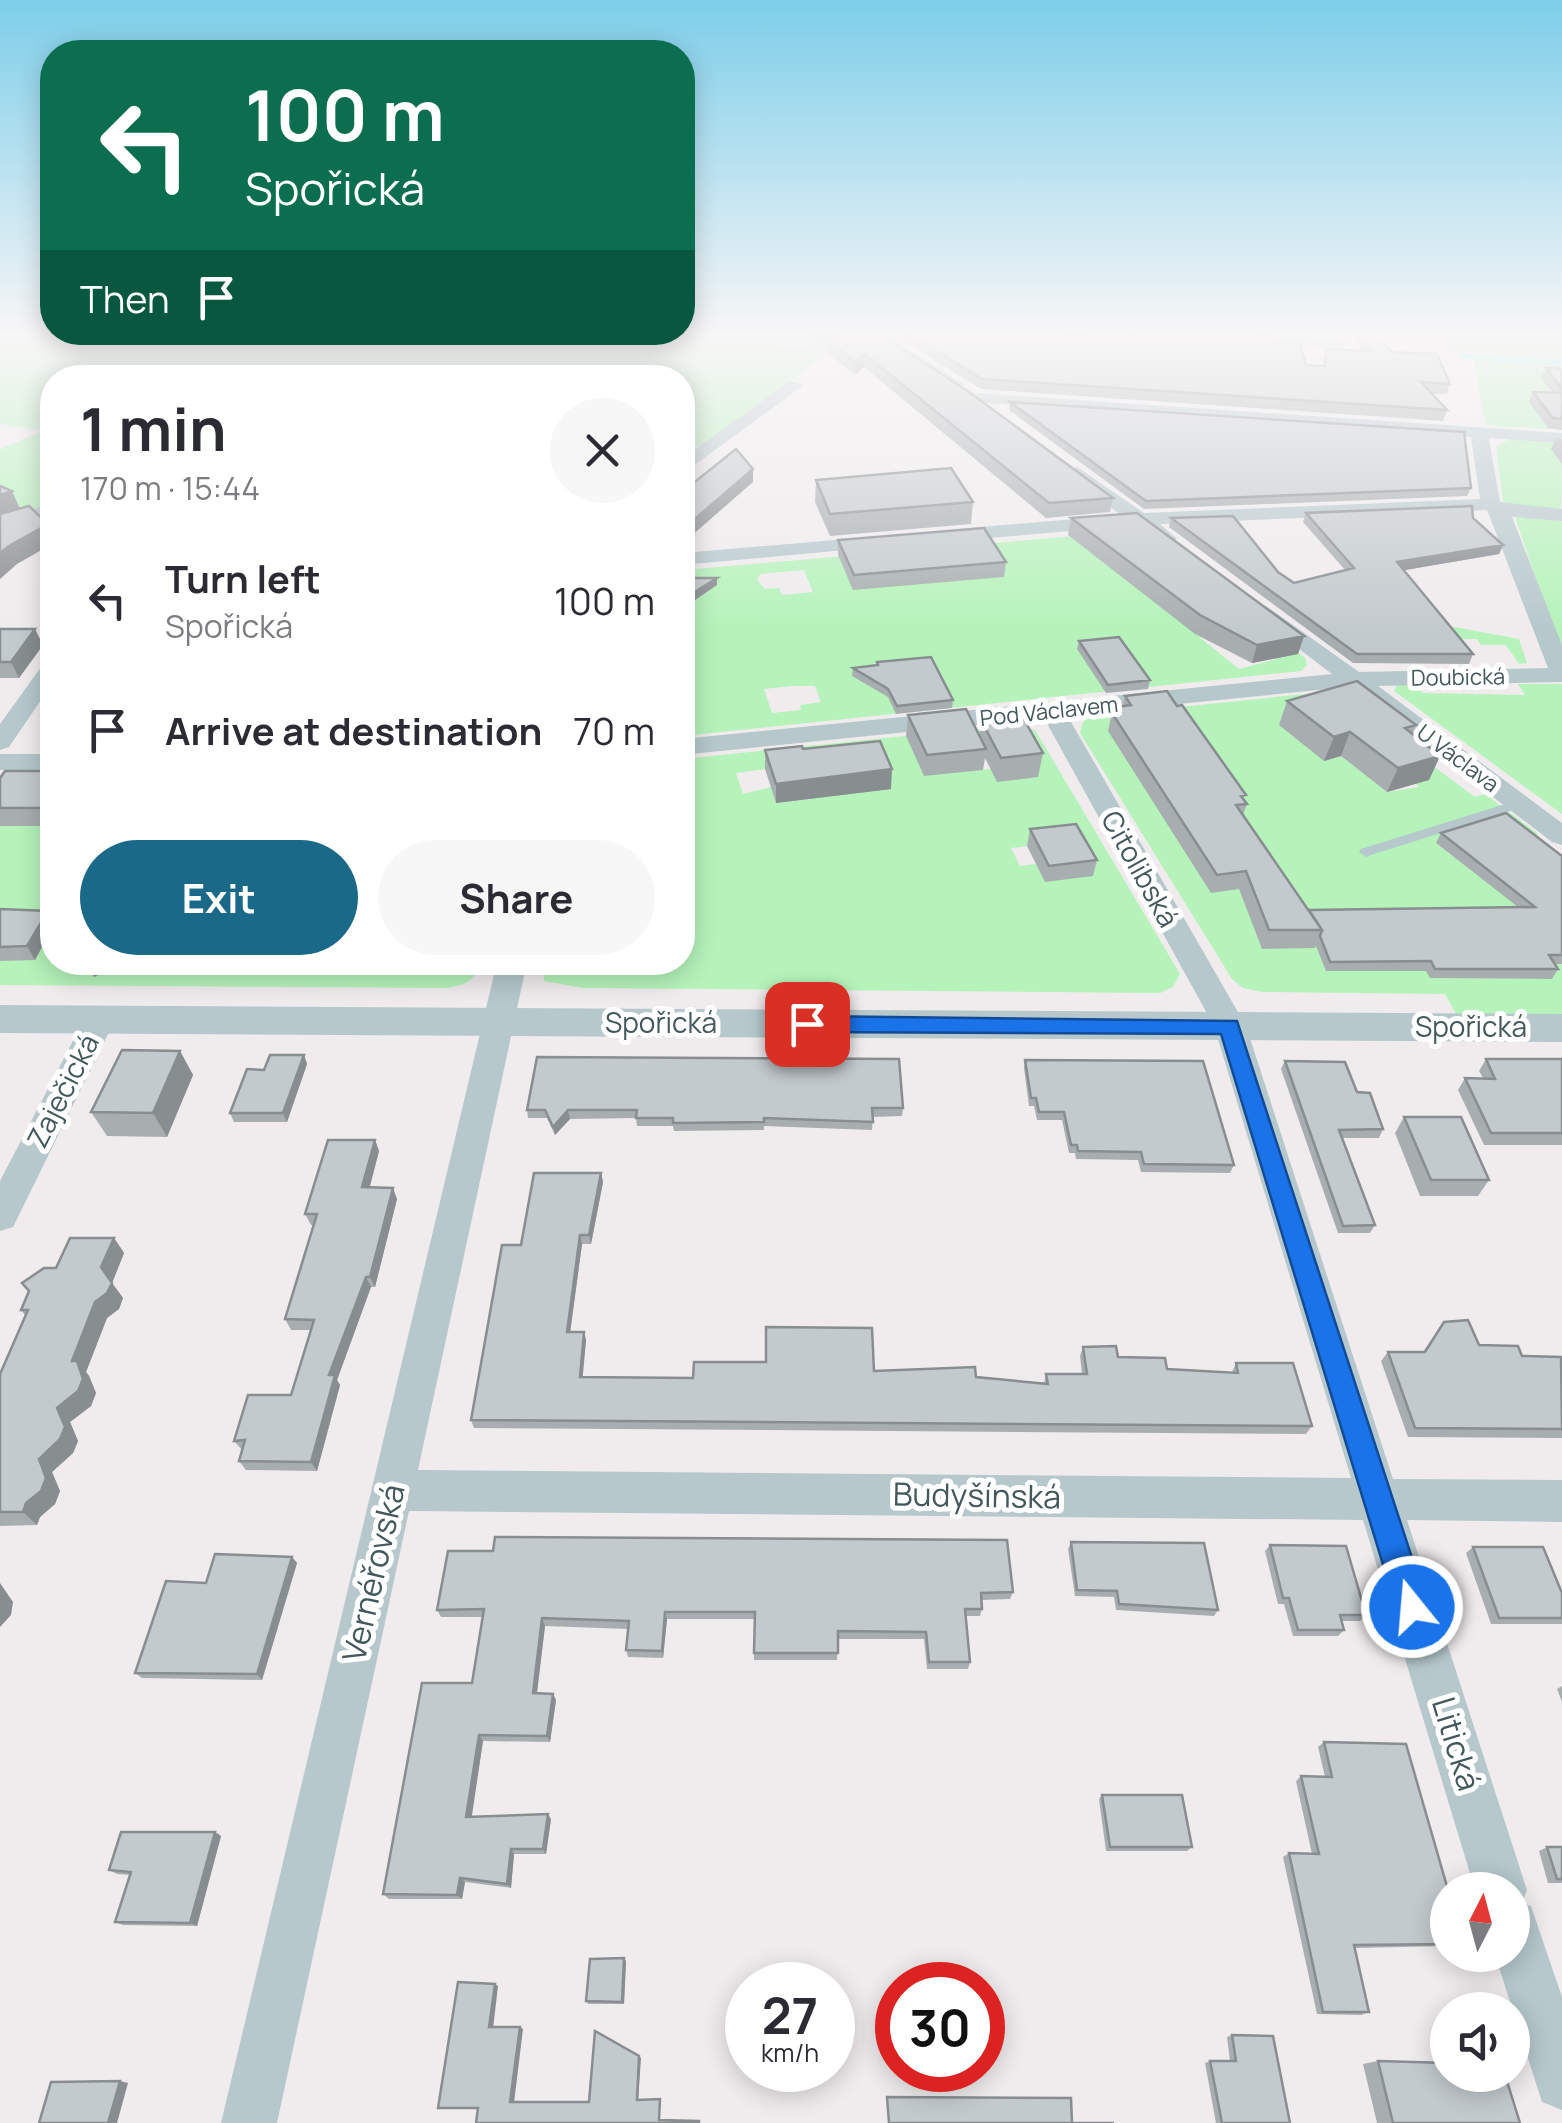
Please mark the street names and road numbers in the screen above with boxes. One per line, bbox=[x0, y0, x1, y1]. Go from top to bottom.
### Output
street label: Doubická bbox=[1411, 661, 1505, 693]
street label: Pod Václavem bbox=[978, 689, 1120, 733]
street label: U Václava bbox=[1411, 717, 1505, 799]
street label: Citolibská bbox=[1093, 804, 1188, 933]
street label: Spořická bbox=[605, 1003, 717, 1041]
street label: Spořická bbox=[1415, 1007, 1527, 1045]
street label: Zaječická bbox=[17, 1027, 107, 1154]
street label: Budyšínská bbox=[893, 1472, 1061, 1518]
street label: Vernéřovská bbox=[331, 1480, 415, 1666]
street label: Litická bbox=[1422, 1692, 1492, 1796]

